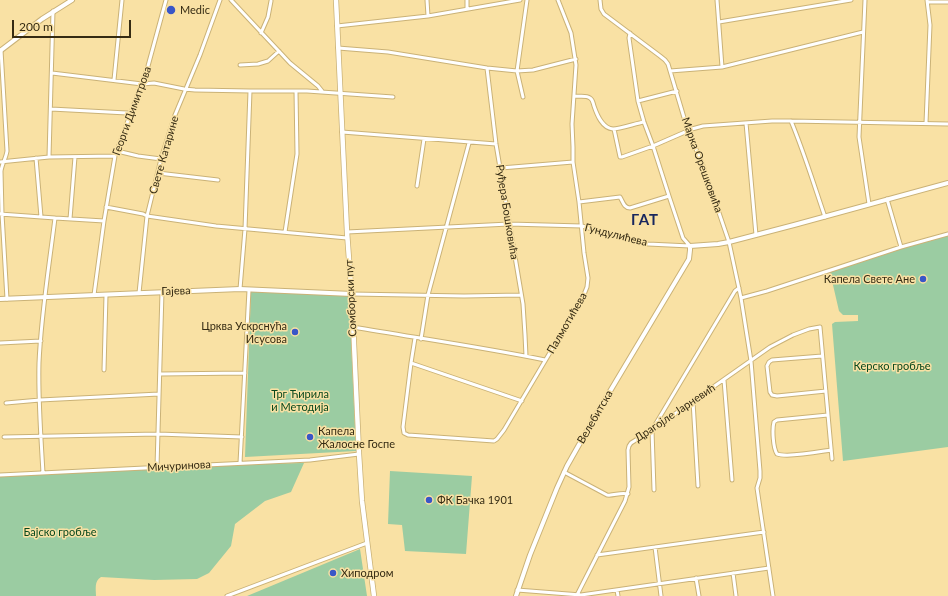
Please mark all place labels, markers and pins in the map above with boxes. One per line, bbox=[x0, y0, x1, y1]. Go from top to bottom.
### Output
place label: Medic bbox=[180, 3, 210, 17]
marker: Medic bbox=[165, 4, 177, 16]
place label: Капела Свете Ане bbox=[824, 272, 915, 286]
marker: Капела Свете Ане bbox=[918, 274, 928, 284]
place label: Црква Ускрснућа Исусова bbox=[201, 319, 287, 345]
marker: Црква Ускрснућа Исусова bbox=[290, 327, 300, 337]
place label: Капела Жалосне Госпе bbox=[318, 424, 395, 450]
marker: Капела Жалосне Госпе bbox=[305, 432, 315, 442]
place label: ФК Бачка 1901 bbox=[437, 493, 513, 507]
marker: ФК Бачка 1901 bbox=[424, 495, 434, 505]
place label: Хиподром bbox=[341, 566, 394, 580]
marker: Хиподром bbox=[328, 568, 338, 578]

